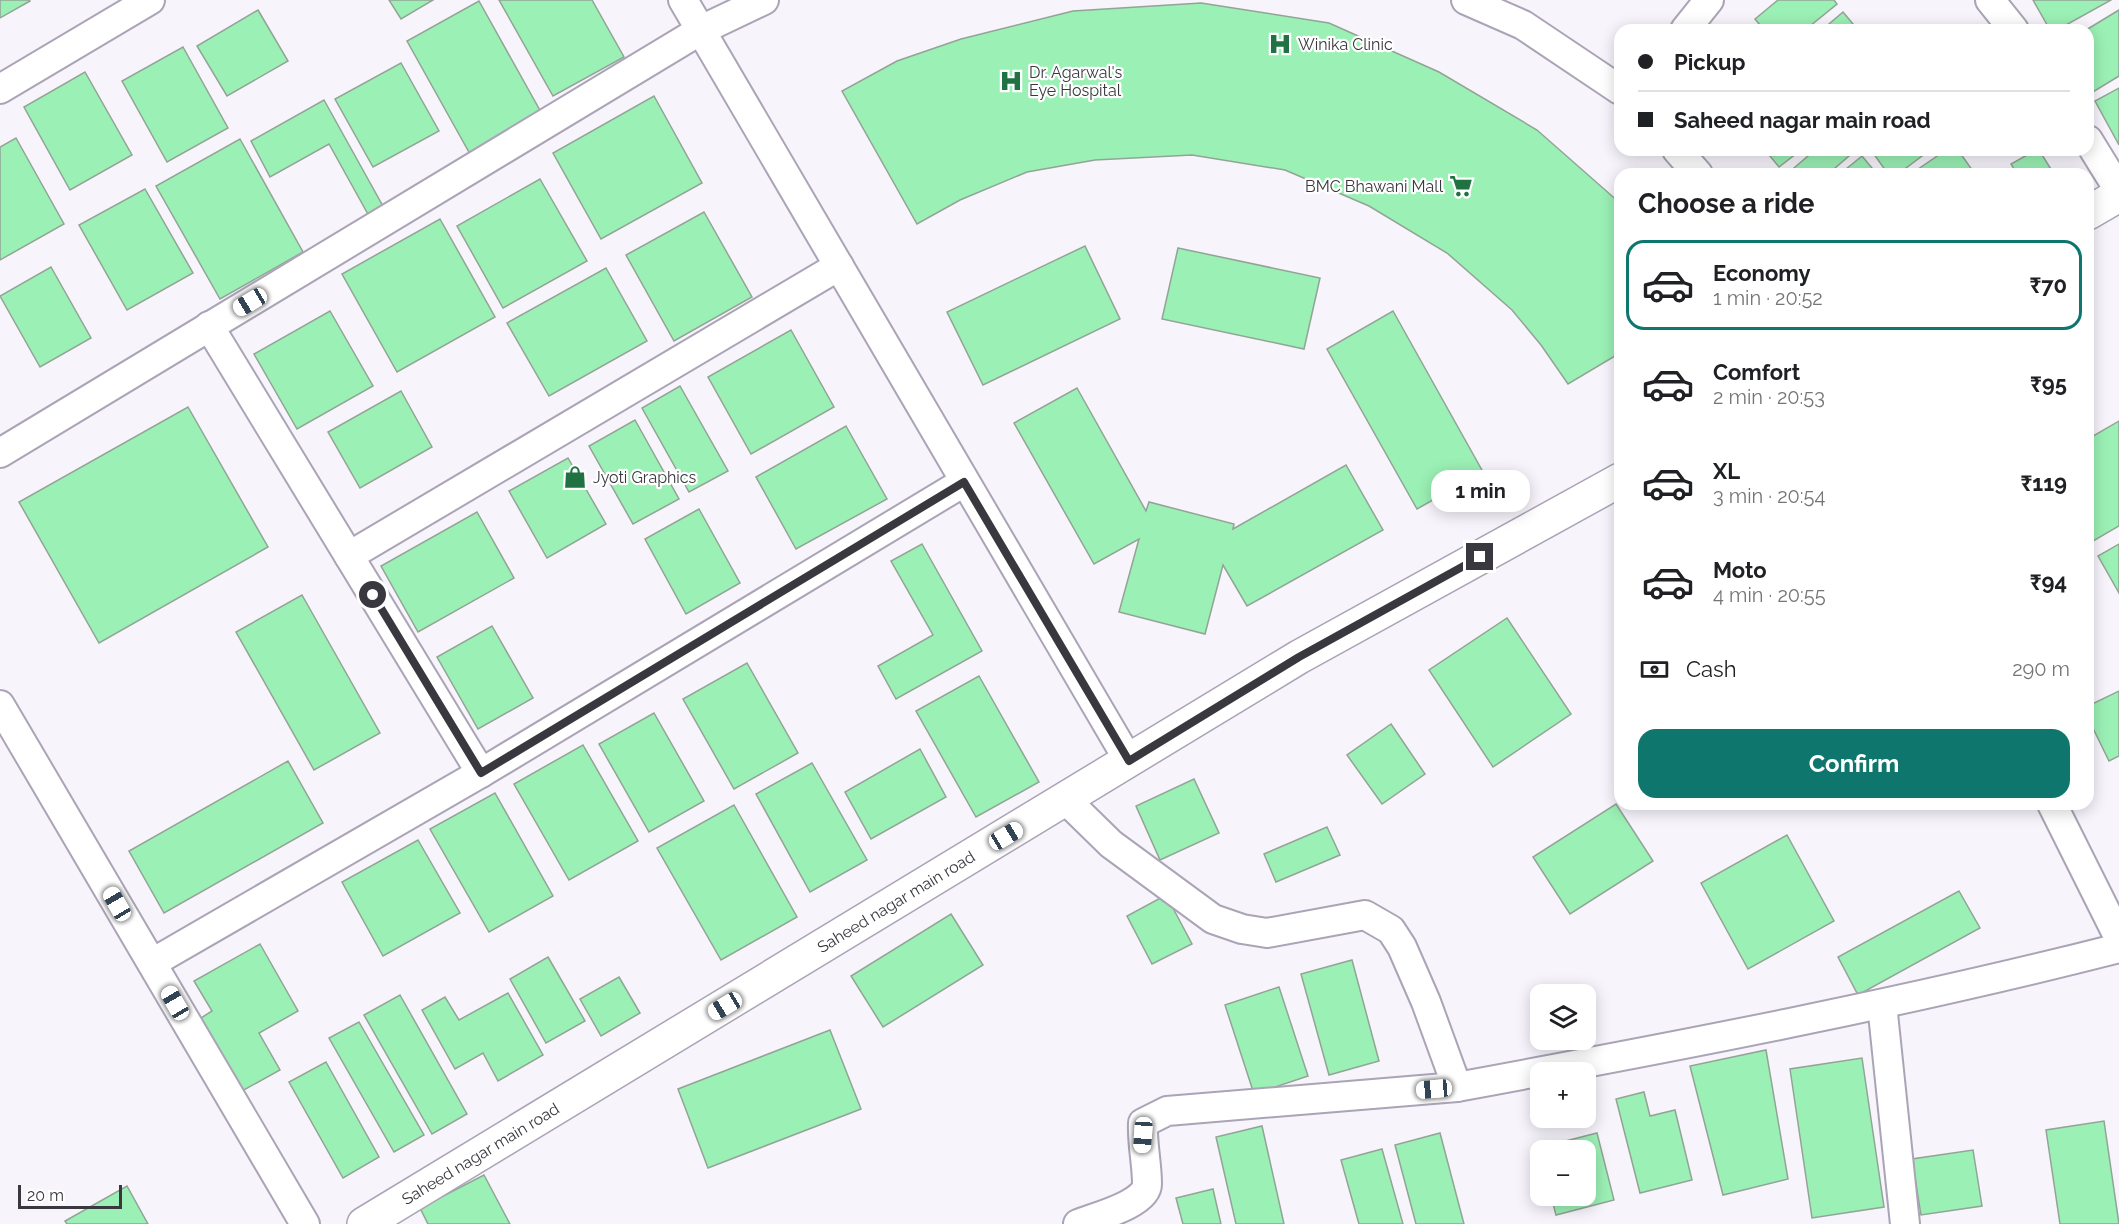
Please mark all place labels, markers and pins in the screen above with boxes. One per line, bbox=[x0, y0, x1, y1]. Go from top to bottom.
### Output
hospital icon: Winika Clinic bbox=[1267, 31, 1293, 57]
place label: Winika Clinic bbox=[1298, 35, 1393, 54]
place label: Dr. Agarwal's Eye Hospital bbox=[1029, 63, 1123, 100]
hospital icon: Dr. Agarwal's Eye Hospital bbox=[998, 68, 1024, 94]
supermarket icon: BMC Bhawani Mall bbox=[1448, 173, 1474, 199]
place label: BMC Bhawani Mall bbox=[1305, 177, 1444, 196]
shop icon: Jyoti Graphics bbox=[562, 464, 588, 490]
place label: Jyoti Graphics bbox=[593, 468, 697, 487]

